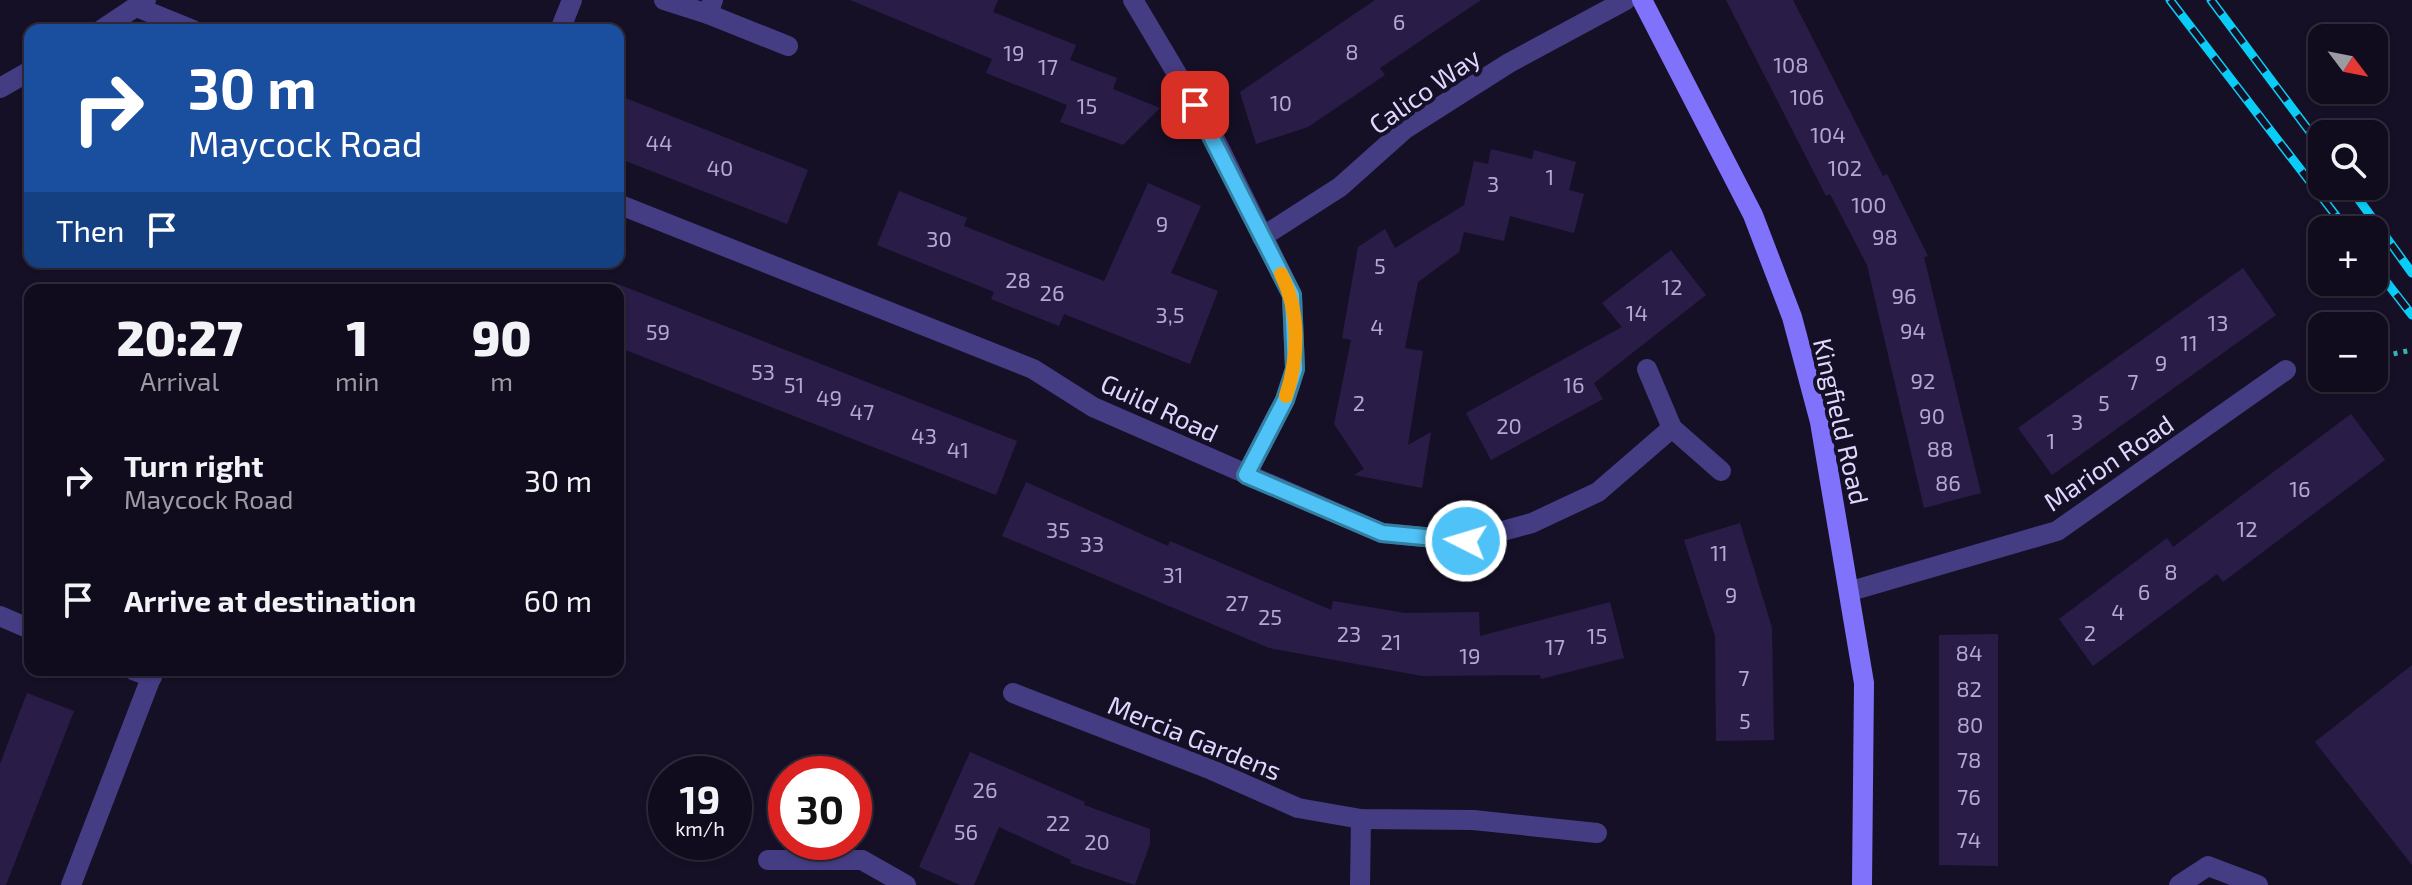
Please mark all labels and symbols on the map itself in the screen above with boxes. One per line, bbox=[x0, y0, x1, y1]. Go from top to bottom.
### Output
house number: 6 bbox=[1393, 8, 1405, 34]
north arrow bbox=[2308, 24, 2388, 104]
house number: 8 bbox=[1345, 38, 1359, 64]
house number: 19 bbox=[1003, 39, 1025, 65]
street label: Calico Way bbox=[1363, 40, 1486, 140]
house number: 108 bbox=[1773, 51, 1809, 77]
house number: 17 bbox=[1038, 53, 1058, 79]
pin bbox=[1161, 71, 1229, 139]
house number: 106 bbox=[1790, 83, 1824, 109]
house number: 10 bbox=[1270, 89, 1292, 115]
house number: 15 bbox=[1077, 92, 1097, 118]
house number: 104 bbox=[1810, 121, 1846, 147]
house number: 44 bbox=[645, 129, 673, 155]
house number: 40 bbox=[707, 154, 733, 180]
house number: 102 bbox=[1828, 154, 1862, 180]
house number: 1 bbox=[1546, 163, 1554, 189]
house number: 3 bbox=[1487, 170, 1499, 196]
house number: 100 bbox=[1851, 191, 1887, 217]
house number: 9 bbox=[1156, 210, 1168, 236]
house number: 98 bbox=[1872, 223, 1898, 249]
house number: 30 bbox=[926, 225, 952, 251]
house number: 5 bbox=[1374, 252, 1386, 278]
house number: 28 bbox=[1005, 266, 1031, 292]
house number: 12 bbox=[1661, 273, 1683, 299]
house number: 26 bbox=[1040, 279, 1064, 305]
house number: 96 bbox=[1891, 282, 1917, 308]
house number: 14 bbox=[1626, 299, 1648, 325]
house number: 3,5 bbox=[1155, 301, 1185, 327]
house number: 13 bbox=[2208, 309, 2229, 335]
house number: 4 bbox=[1370, 313, 1384, 339]
house number: 94 bbox=[1900, 317, 1926, 343]
house number: 59 bbox=[646, 318, 670, 344]
house number: 11 bbox=[2180, 329, 2198, 355]
street label: Kingfield Road bbox=[1808, 335, 1876, 507]
house number: 9 bbox=[2155, 349, 2167, 375]
house number: 53 bbox=[751, 358, 775, 384]
street label: Guild Road bbox=[1096, 366, 1224, 448]
house number: 92 bbox=[1911, 367, 1935, 393]
house number: 7 bbox=[2127, 368, 2139, 394]
house number: 51 bbox=[784, 371, 804, 397]
house number: 16 bbox=[1563, 371, 1585, 397]
house number: 49 bbox=[816, 384, 842, 410]
house number: 2 bbox=[1353, 389, 1365, 415]
house number: 5 bbox=[2098, 389, 2110, 415]
house number: 47 bbox=[850, 398, 874, 424]
house number: 90 bbox=[1919, 402, 1945, 428]
street label: Marion Road bbox=[2037, 407, 2179, 517]
house number: 3 bbox=[2071, 408, 2083, 434]
house number: 20 bbox=[1496, 412, 1522, 438]
house number: 43 bbox=[911, 422, 937, 448]
house number: 1 bbox=[2047, 427, 2055, 453]
house number: 88 bbox=[1927, 435, 1953, 461]
house number: 41 bbox=[947, 436, 969, 462]
house number: 86 bbox=[1935, 469, 1961, 495]
house number: 16 bbox=[2289, 475, 2311, 501]
position arrow bbox=[1424, 499, 1508, 583]
house number: 12 bbox=[2236, 515, 2258, 541]
house number: 35 bbox=[1046, 516, 1070, 542]
house number: 33 bbox=[1080, 530, 1104, 556]
house number: 11 bbox=[1710, 539, 1728, 565]
house number: 8 bbox=[2164, 558, 2178, 584]
house number: 31 bbox=[1163, 561, 1184, 587]
house number: 6 bbox=[2138, 578, 2150, 604]
house number: 9 bbox=[1725, 581, 1737, 607]
house number: 27 bbox=[1225, 589, 1249, 615]
house number: 4 bbox=[2111, 598, 2125, 624]
house number: 25 bbox=[1258, 603, 1282, 629]
house number: 2 bbox=[2084, 619, 2096, 645]
house number: 23 bbox=[1337, 620, 1361, 646]
house number: 15 bbox=[1587, 622, 1607, 648]
house number: 21 bbox=[1380, 628, 1402, 654]
house number: 17 bbox=[1545, 633, 1565, 659]
house number: 84 bbox=[1956, 639, 1982, 665]
house number: 19 bbox=[1459, 642, 1481, 668]
house number: 7 bbox=[1738, 664, 1750, 690]
house number: 82 bbox=[1956, 675, 1982, 701]
street label: Mercia Gardens bbox=[1104, 688, 1286, 786]
house number: 5 bbox=[1739, 707, 1751, 733]
house number: 80 bbox=[1957, 711, 1983, 737]
house number: 78 bbox=[1957, 746, 1981, 772]
speed limit sign: 30 bbox=[768, 756, 872, 860]
house number: 26 bbox=[973, 776, 997, 802]
house number: 76 bbox=[1957, 783, 1981, 809]
house number: 22 bbox=[1046, 809, 1070, 835]
house number: 56 bbox=[954, 818, 978, 844]
house number: 74 bbox=[1957, 826, 1981, 852]
house number: 20 bbox=[1084, 828, 1110, 854]

